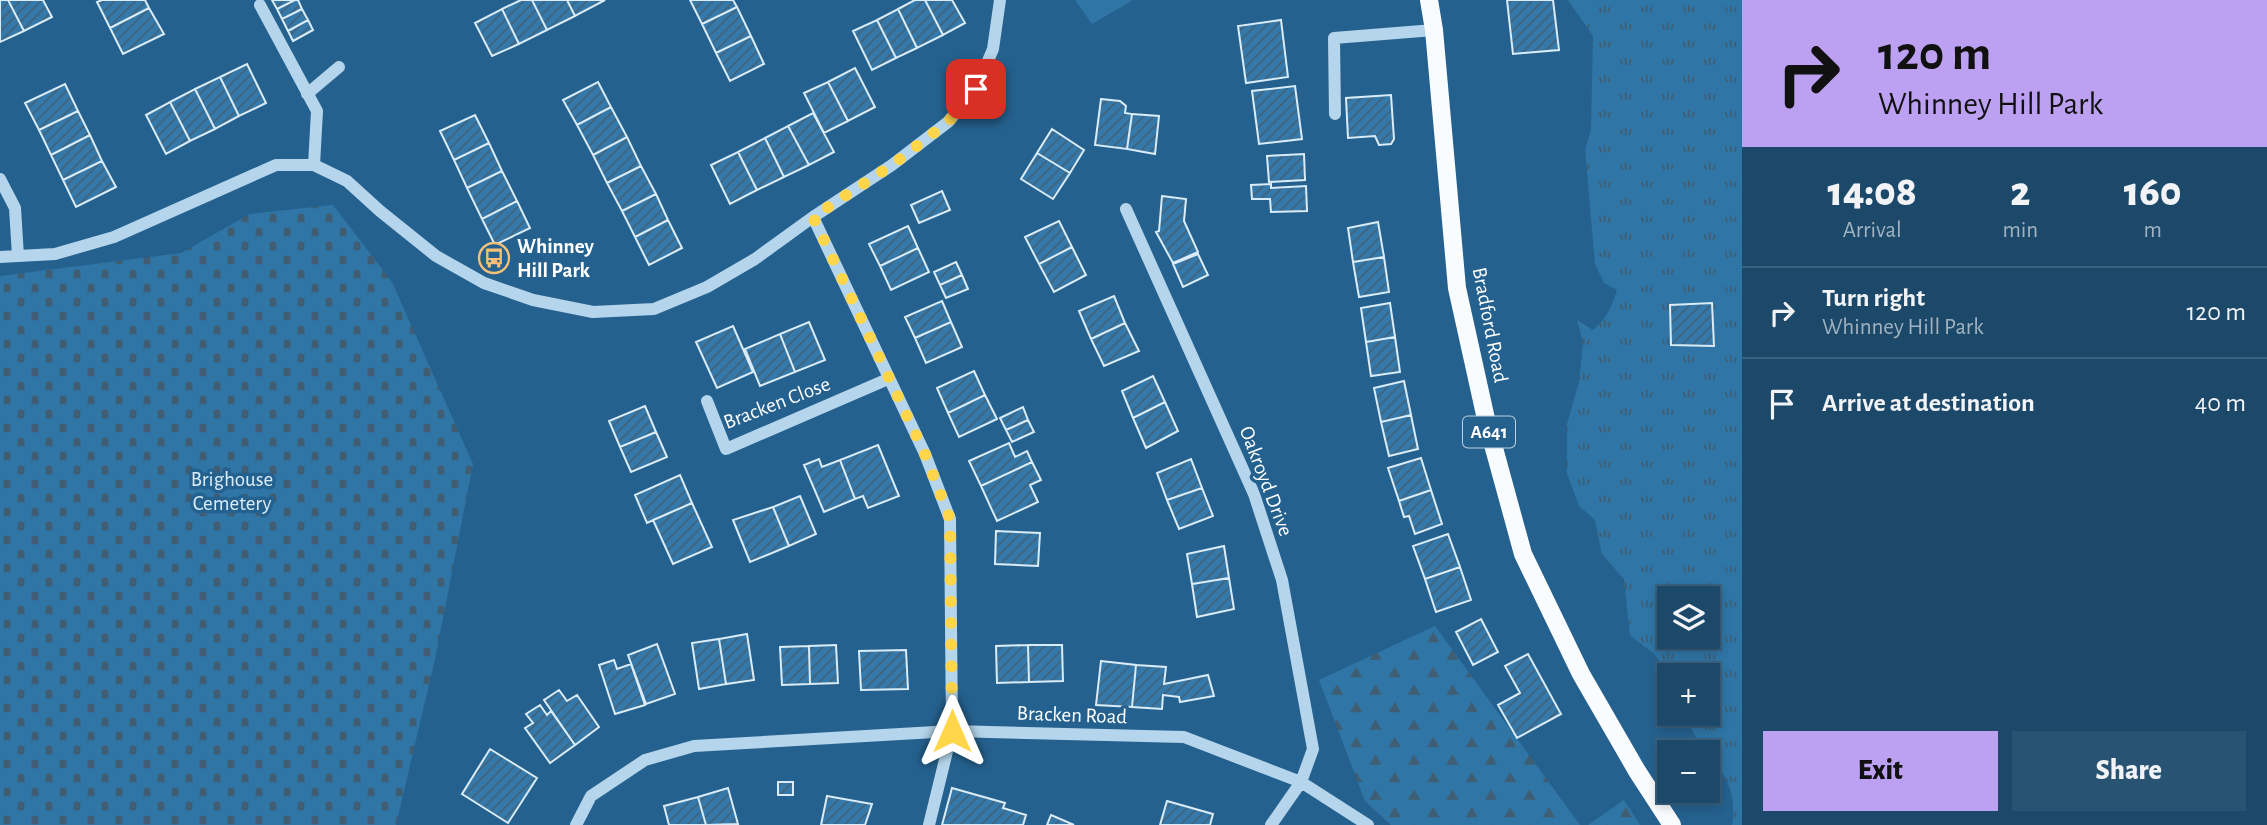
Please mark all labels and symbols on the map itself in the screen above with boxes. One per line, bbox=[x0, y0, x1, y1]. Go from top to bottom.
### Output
pin bbox=[946, 59, 1006, 119]
place label: Whinney Hill Park bbox=[517, 236, 595, 281]
bus stop icon: Whinney Hill Park bbox=[477, 241, 511, 275]
street label: Bradford Road bbox=[1469, 265, 1512, 385]
street label: Bracken Close bbox=[721, 373, 833, 433]
road number: A641 bbox=[1463, 416, 1515, 448]
street label: Oakroyd Drive bbox=[1235, 423, 1297, 539]
park label: Brighouse Cemetery bbox=[191, 469, 273, 514]
position arrow bbox=[915, 694, 989, 768]
street label: Bracken Road bbox=[1016, 703, 1128, 727]

